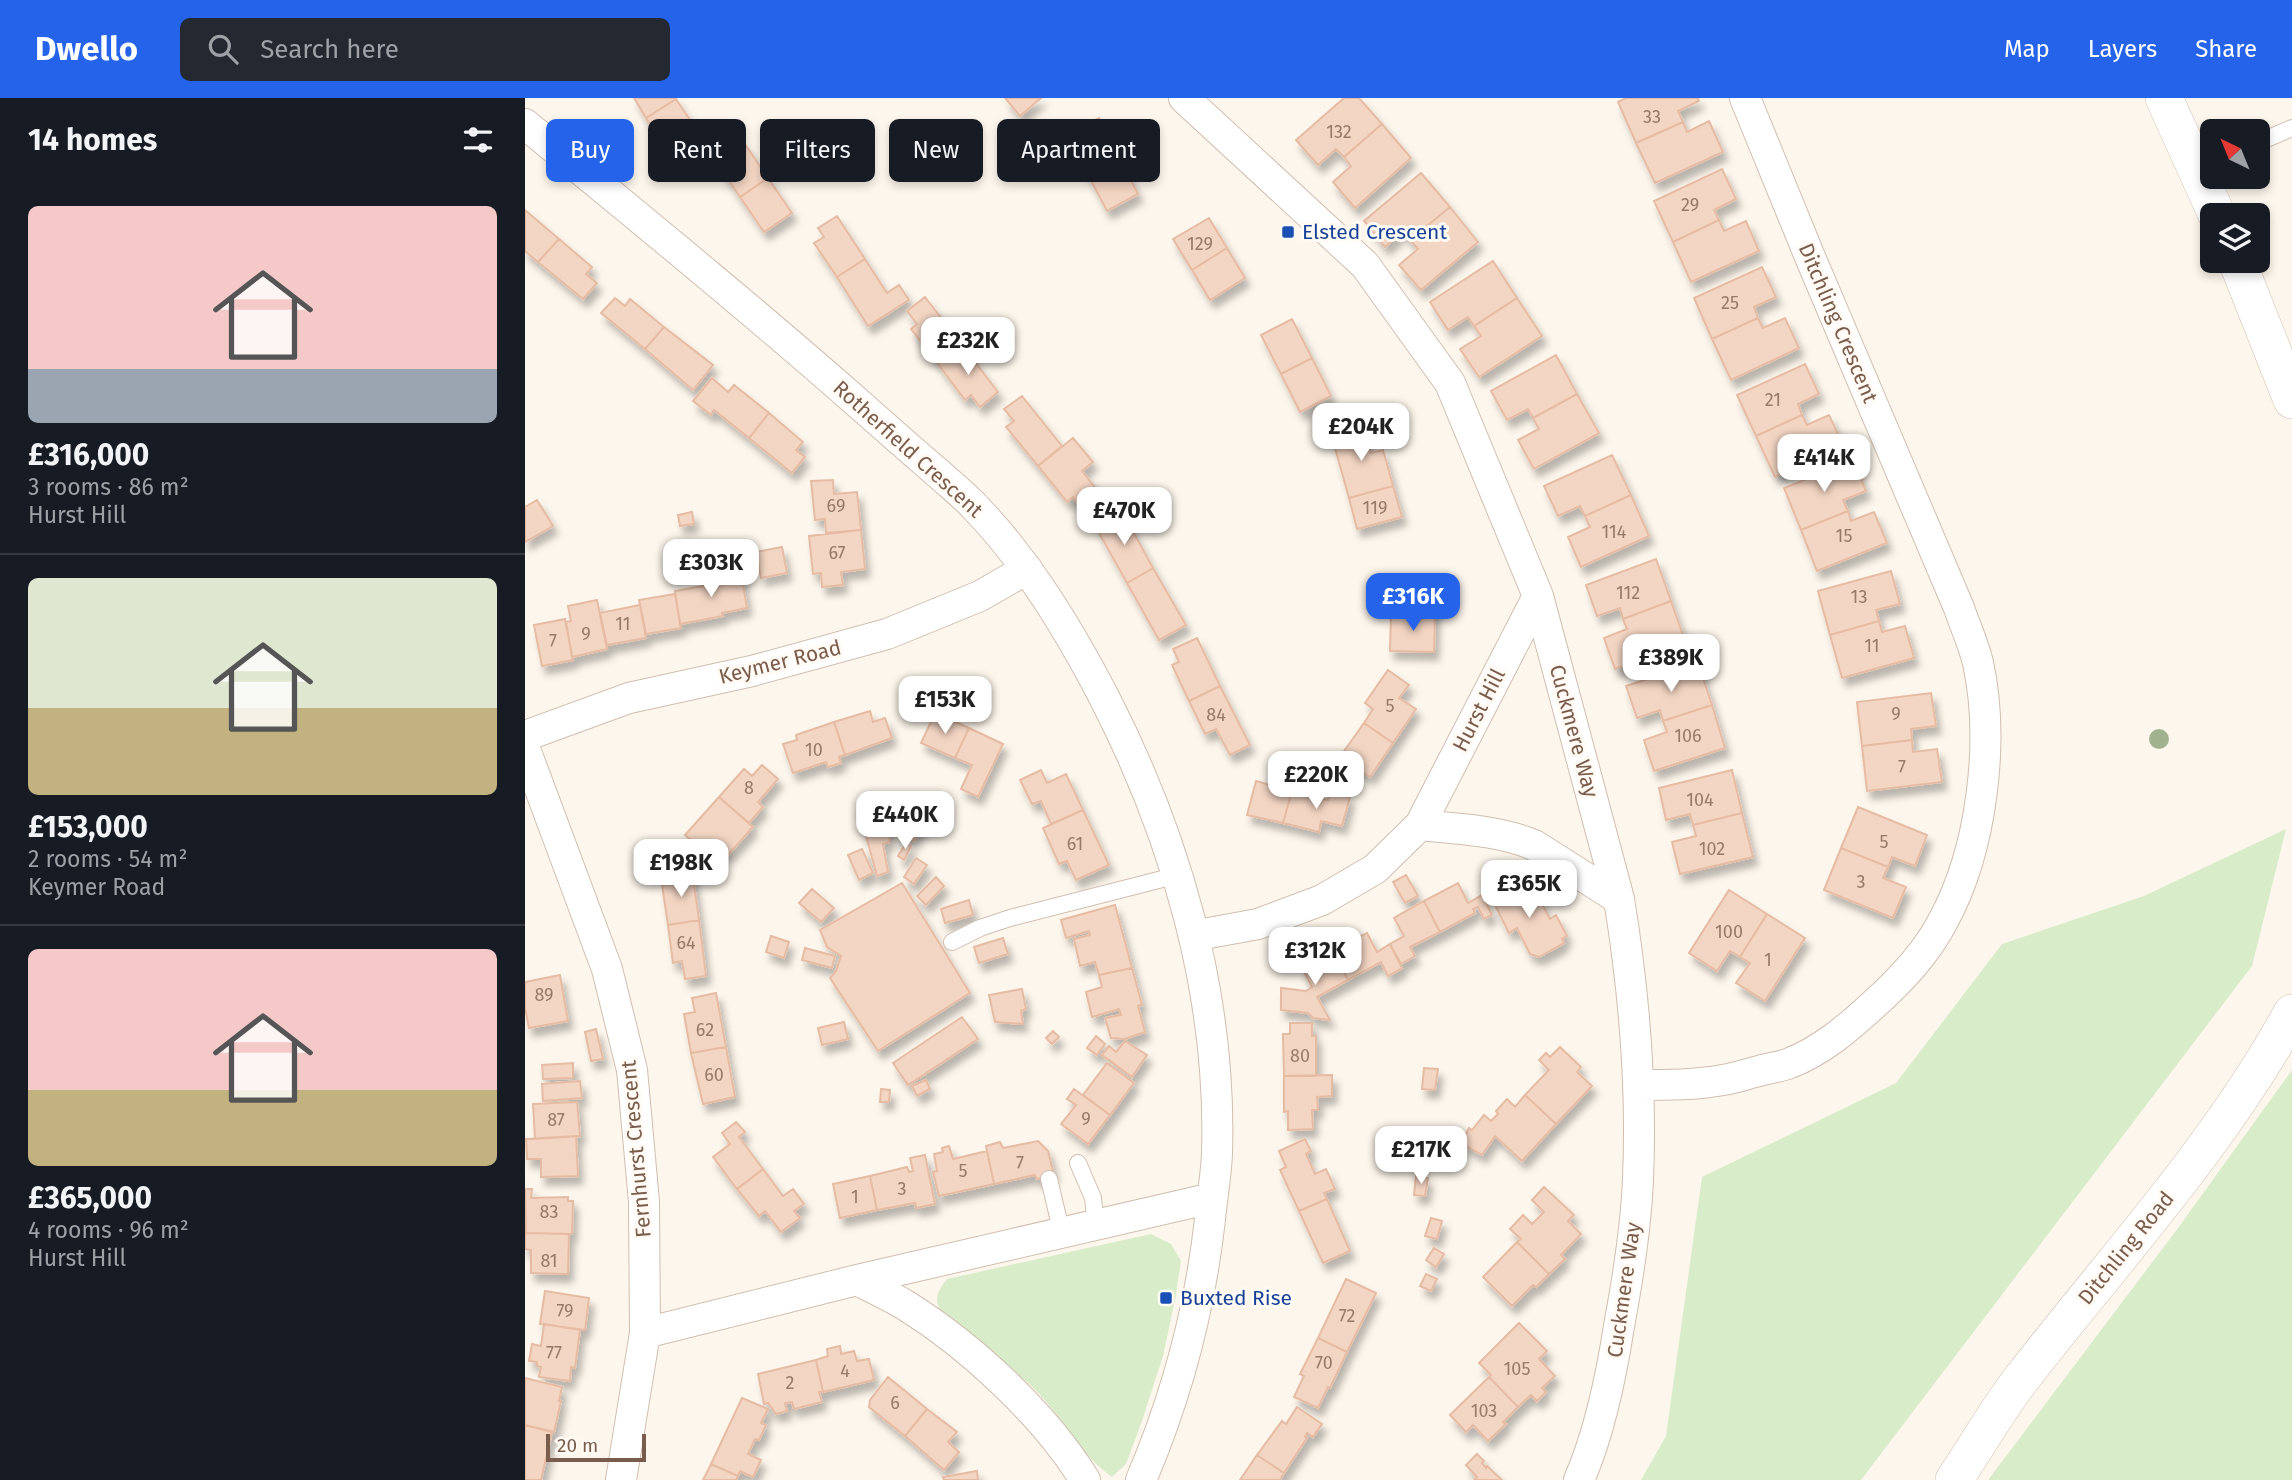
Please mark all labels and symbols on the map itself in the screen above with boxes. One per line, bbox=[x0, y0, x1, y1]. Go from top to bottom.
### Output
house number: 33 bbox=[1643, 106, 1661, 128]
north arrow bbox=[2200, 119, 2270, 189]
house number: 132 bbox=[1326, 121, 1352, 143]
house number: 29 bbox=[1681, 194, 1699, 216]
place label: Elsted Crescent bbox=[1302, 219, 1447, 245]
marker: Elsted Crescent bbox=[1280, 224, 1296, 240]
house number: 129 bbox=[1187, 233, 1213, 255]
street label: Ditchling Crescent bbox=[1793, 239, 1884, 407]
house number: 25 bbox=[1721, 292, 1739, 314]
pin: £232K bbox=[919, 317, 1017, 377]
street label: Rotherfield Crescent bbox=[828, 375, 989, 523]
house number: 21 bbox=[1765, 389, 1781, 411]
pin: £204K bbox=[1312, 404, 1410, 463]
pin: £414K bbox=[1775, 434, 1873, 494]
pin: £470K bbox=[1075, 488, 1173, 547]
house number: 69 bbox=[827, 495, 845, 517]
house number: 119 bbox=[1363, 497, 1387, 519]
house number: 114 bbox=[1602, 521, 1627, 543]
house number: 15 bbox=[1836, 525, 1852, 547]
pin: £303K bbox=[662, 540, 760, 599]
house number: 67 bbox=[828, 542, 846, 564]
pin: £316K bbox=[1364, 574, 1462, 633]
house number: 112 bbox=[1616, 582, 1640, 604]
house number: 13 bbox=[1851, 586, 1867, 608]
house number: 11 bbox=[615, 613, 631, 635]
house number: 9 bbox=[581, 623, 591, 645]
house number: 7 bbox=[549, 630, 557, 652]
street label: Keymer Road bbox=[716, 634, 844, 690]
pin: £389K bbox=[1622, 634, 1720, 694]
house number: 11 bbox=[1864, 635, 1880, 657]
street label: Cuckmere Way bbox=[1544, 662, 1604, 801]
street label: Hurst Hill bbox=[1447, 664, 1511, 756]
pin: £153K bbox=[896, 676, 994, 736]
house number: 5 bbox=[1385, 695, 1395, 717]
house number: 9 bbox=[1891, 703, 1901, 725]
house number: 84 bbox=[1206, 704, 1226, 726]
house number: 106 bbox=[1674, 725, 1702, 747]
house number: 10 bbox=[805, 739, 823, 761]
pin: £220K bbox=[1267, 752, 1365, 811]
house number: 7 bbox=[1898, 756, 1906, 778]
house number: 8 bbox=[744, 777, 754, 799]
house number: 104 bbox=[1686, 789, 1714, 811]
pin: £440K bbox=[856, 792, 954, 851]
house number: 5 bbox=[1879, 831, 1889, 853]
house number: 61 bbox=[1067, 833, 1083, 855]
house number: 102 bbox=[1699, 838, 1725, 860]
pin: £198K bbox=[632, 840, 730, 899]
pin: £365K bbox=[1480, 860, 1578, 920]
house number: 3 bbox=[1857, 871, 1865, 893]
house number: 100 bbox=[1715, 921, 1743, 943]
pin: £312K bbox=[1266, 928, 1364, 987]
house number: 64 bbox=[676, 932, 696, 954]
house number: 1 bbox=[1764, 949, 1772, 971]
house number: 89 bbox=[534, 984, 554, 1006]
house number: 62 bbox=[696, 1019, 714, 1041]
house number: 80 bbox=[1290, 1045, 1310, 1067]
street label: Fernhurst Crescent bbox=[615, 1059, 657, 1239]
house number: 60 bbox=[704, 1064, 724, 1086]
house number: 9 bbox=[1081, 1108, 1091, 1130]
house number: 87 bbox=[547, 1109, 565, 1131]
pin: £217K bbox=[1372, 1126, 1470, 1186]
house number: 7 bbox=[1016, 1152, 1024, 1174]
house number: 5 bbox=[958, 1160, 968, 1182]
house number: 3 bbox=[898, 1178, 906, 1200]
house number: 1 bbox=[851, 1186, 859, 1208]
street label: Ditchling Road bbox=[2072, 1186, 2180, 1310]
house number: 83 bbox=[540, 1201, 558, 1223]
street label: Cuckmere Way bbox=[1602, 1220, 1646, 1359]
house number: 81 bbox=[540, 1250, 558, 1272]
place label: Buxted Rise bbox=[1180, 1285, 1292, 1311]
marker: Buxted Rise bbox=[1158, 1290, 1174, 1306]
house number: 79 bbox=[556, 1300, 574, 1322]
house number: 72 bbox=[1339, 1305, 1355, 1327]
house number: 77 bbox=[546, 1342, 562, 1364]
house number: 70 bbox=[1315, 1352, 1333, 1374]
house number: 105 bbox=[1504, 1358, 1530, 1380]
house number: 4 bbox=[840, 1360, 850, 1382]
house number: 2 bbox=[786, 1372, 795, 1394]
house number: 6 bbox=[890, 1392, 900, 1414]
house number: 103 bbox=[1471, 1400, 1497, 1422]
scale bar bbox=[546, 1431, 646, 1463]

